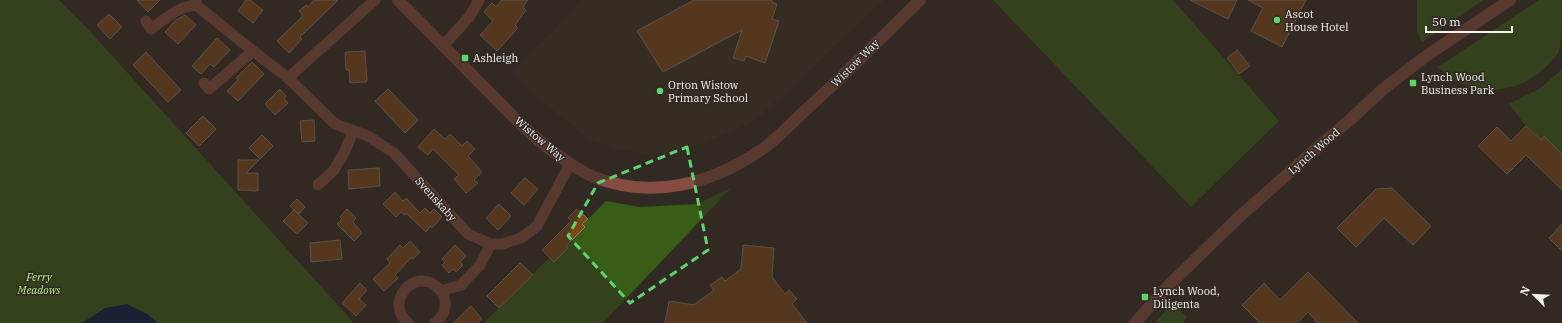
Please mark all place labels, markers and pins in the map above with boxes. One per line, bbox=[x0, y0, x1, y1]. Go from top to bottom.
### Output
place label: Ascot House Hotel bbox=[1285, 7, 1348, 34]
marker: Ascot House Hotel bbox=[1272, 15, 1282, 25]
place label: Ashleigh bbox=[473, 51, 518, 65]
marker: Ashleigh bbox=[460, 53, 470, 63]
place label: Lynch Wood Business Park bbox=[1421, 70, 1495, 97]
place label: Orton Wistow Primary School bbox=[668, 78, 748, 105]
marker: Lynch Wood Business Park bbox=[1408, 78, 1418, 88]
marker: Orton Wistow Primary School bbox=[655, 86, 665, 96]
place label: Lynch Wood, Diligenta bbox=[1153, 284, 1220, 311]
marker: Lynch Wood, Diligenta bbox=[1140, 292, 1150, 302]

